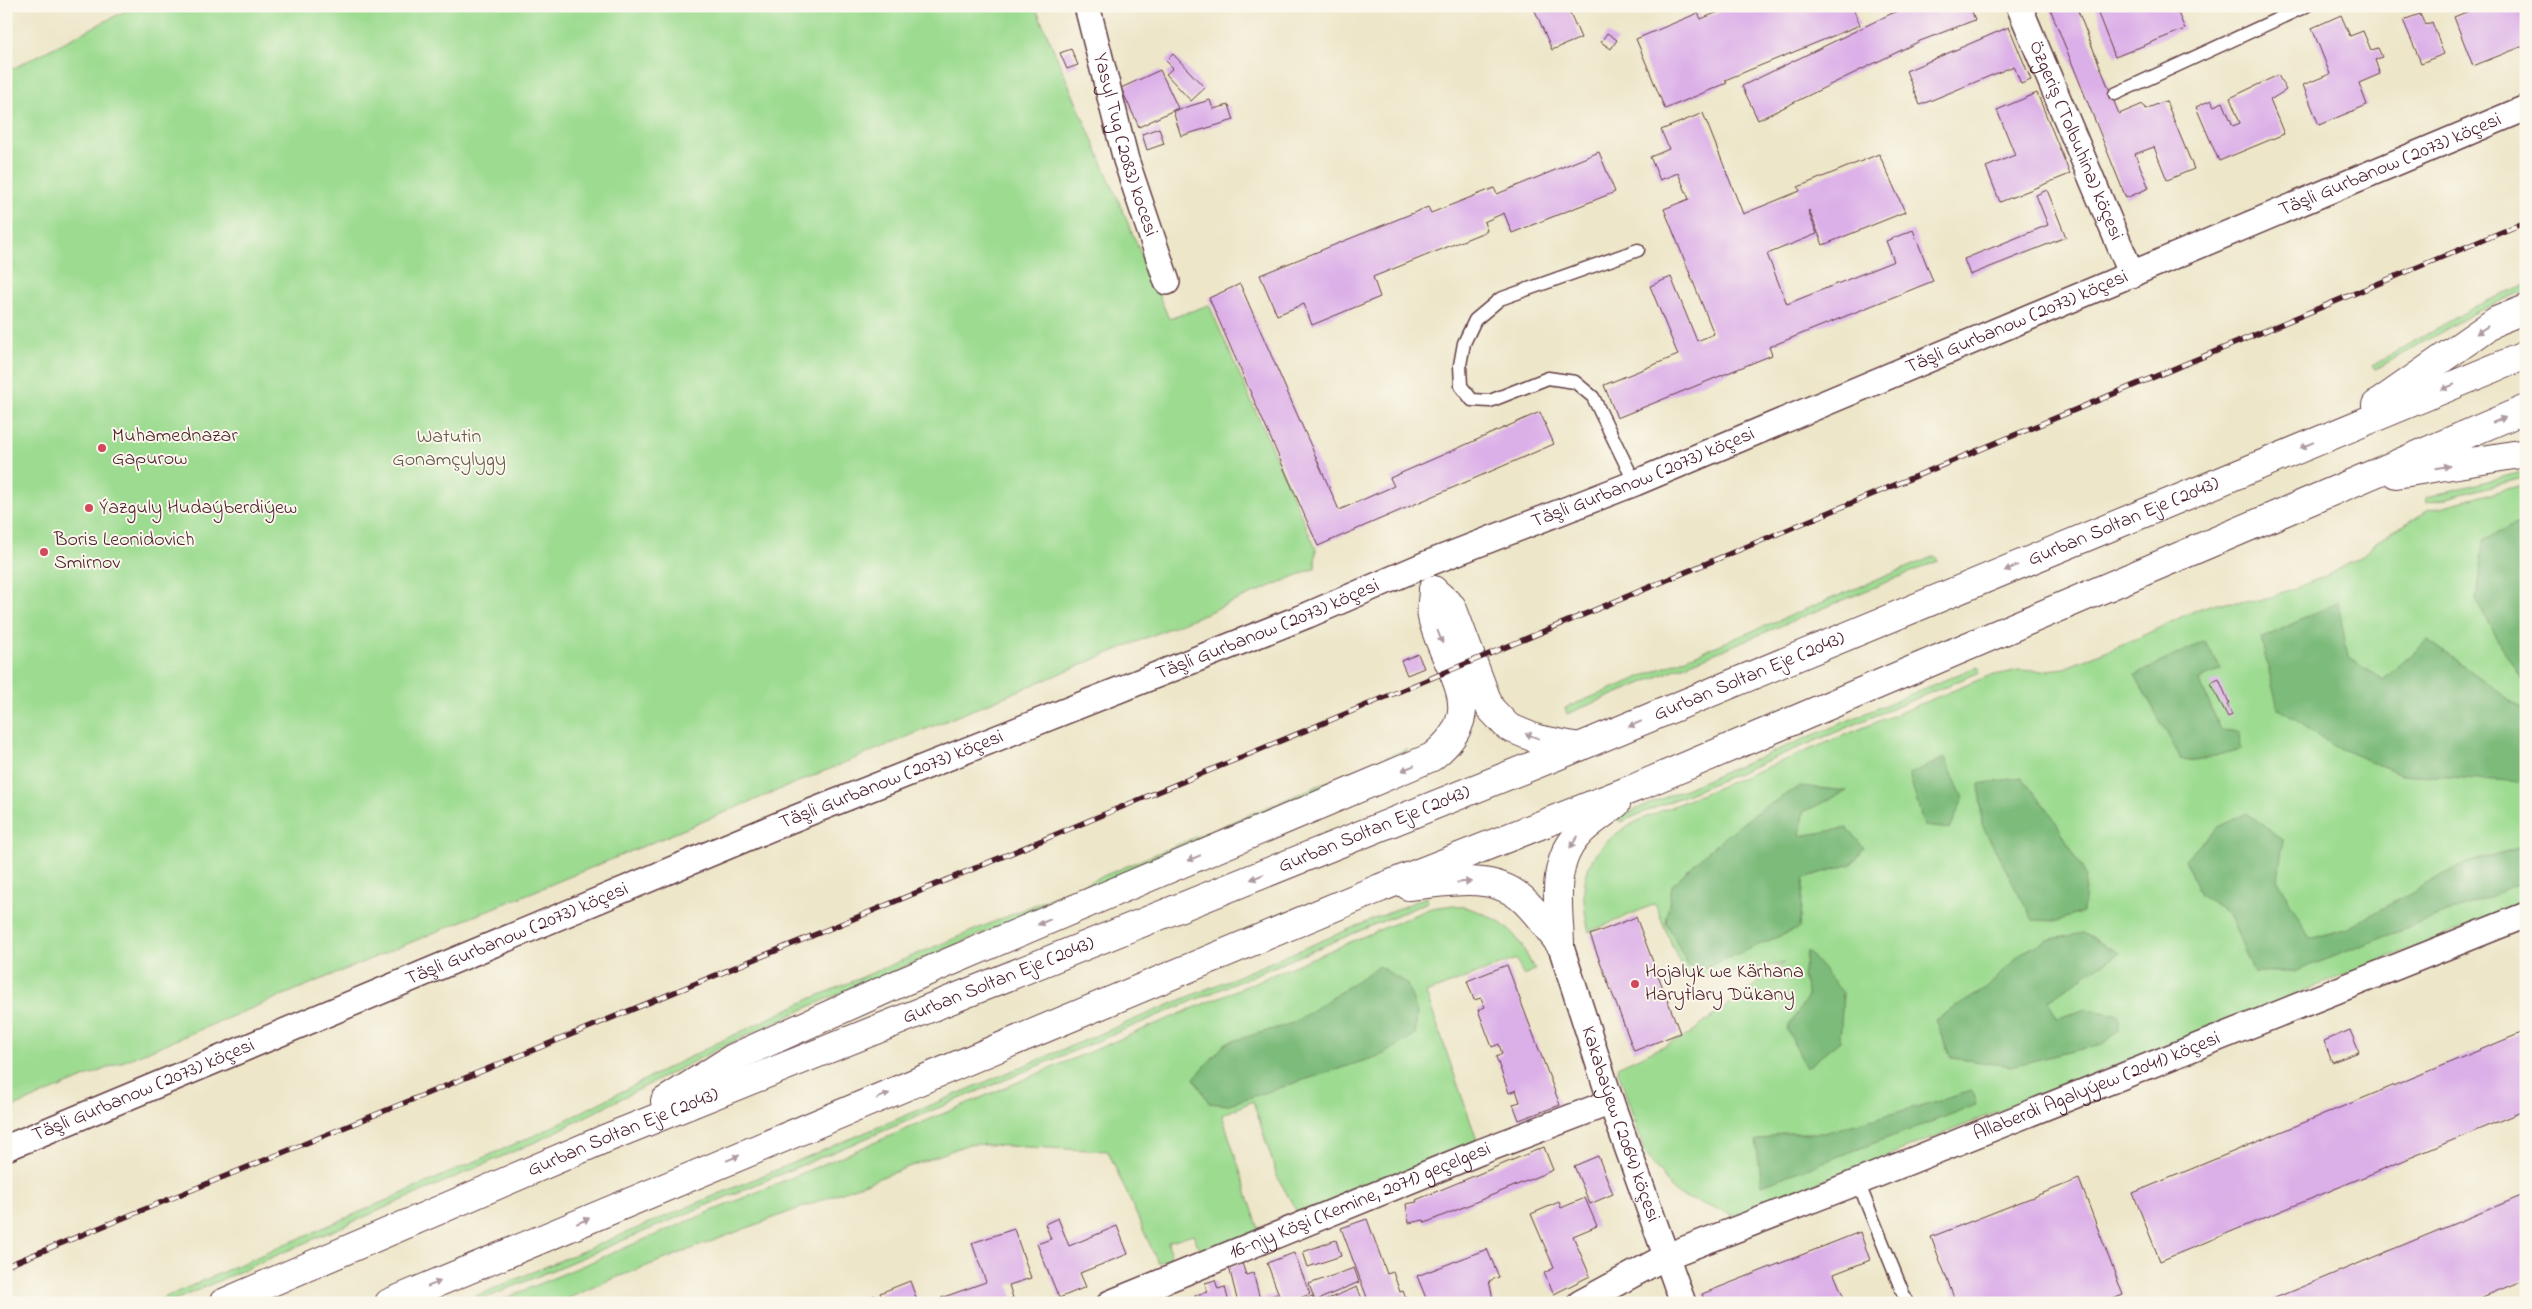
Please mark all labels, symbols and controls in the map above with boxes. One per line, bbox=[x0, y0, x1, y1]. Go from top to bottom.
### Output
street label: Özgeriş (Tolbuhina) köçesi bbox=[2021, 36, 2130, 245]
street label: Yasyl Tug (2083) kocesi bbox=[1085, 50, 1165, 241]
street label: Täşli Gurbanow (2073) köçesi bbox=[2274, 105, 2506, 225]
street label: Täşli Gurbanow (2073) köçesi bbox=[1901, 263, 2133, 382]
one-way arrow bbox=[2476, 325, 2489, 335]
one-way arrow bbox=[2441, 383, 2455, 391]
one-way arrow bbox=[2492, 416, 2507, 424]
street label: Täşli Gurbanow (2073) köçesi bbox=[1527, 420, 1759, 536]
place label: Muhamednazar Gapurow bbox=[112, 422, 238, 474]
park label: Watutin Gonamçylygy bbox=[392, 423, 506, 476]
marker: Muhamednazar Gapurow bbox=[96, 442, 108, 454]
one-way arrow bbox=[2299, 442, 2314, 450]
one-way arrow bbox=[2435, 463, 2451, 471]
street label: Gurban Soltan Eje (2043) bbox=[2024, 469, 2224, 574]
place label: Ýazguly Hudaýberdiýew bbox=[99, 494, 297, 524]
marker: Ýazguly Hudaýberdiýew bbox=[83, 502, 95, 514]
place label: Boris Leonidovich Smirnov bbox=[53, 526, 194, 578]
marker: Boris Leonidovich Smirnov bbox=[38, 546, 50, 558]
one-way arrow bbox=[2003, 564, 2018, 572]
street label: Täşli Gurbanow (2073) köçesi bbox=[1152, 571, 1384, 688]
street label: Gurban Soltan Eje (2043) bbox=[1649, 624, 1849, 729]
one-way arrow bbox=[1436, 630, 1444, 645]
one-way arrow bbox=[1628, 721, 1642, 729]
street label: Täşli Gurbanow (2073) köçesi bbox=[775, 722, 1008, 837]
one-way arrow bbox=[1524, 732, 1539, 740]
one-way arrow bbox=[1400, 764, 1415, 772]
street label: Gurban Soltan Eje (2043) bbox=[1274, 778, 1475, 881]
one-way arrow bbox=[1569, 835, 1579, 848]
one-way arrow bbox=[1186, 855, 1201, 863]
one-way arrow bbox=[1249, 873, 1264, 881]
street label: Täşli Gurbanow (2073) köçesi bbox=[401, 875, 633, 994]
one-way arrow bbox=[1456, 878, 1472, 886]
one-way arrow bbox=[1036, 918, 1051, 926]
street label: Gurban Soltan Eje (2043) bbox=[898, 929, 1099, 1032]
place label: Hojalyk we Kärhana Harytlary Dükany bbox=[1645, 958, 1804, 1010]
marker: Hojalyk we Kärhana Harytlary Dükany bbox=[1629, 978, 1641, 990]
street label: Kakabaýew (2064) köçesi bbox=[1573, 1023, 1667, 1226]
street label: Allaberdi Agalyýew (2041) köçesi bbox=[1969, 1024, 2225, 1149]
street label: Täşli Gurbanow (2073) köçesi bbox=[28, 1031, 259, 1150]
street label: Gurban Soltan Eje (2043) bbox=[523, 1080, 723, 1185]
one-way arrow bbox=[876, 1091, 890, 1099]
street label: 16-njy Köşi (Kemine, 2071) geçelgesi bbox=[1225, 1135, 1495, 1267]
one-way arrow bbox=[726, 1154, 740, 1162]
one-way arrow bbox=[576, 1217, 591, 1225]
one-way arrow bbox=[426, 1279, 441, 1287]

